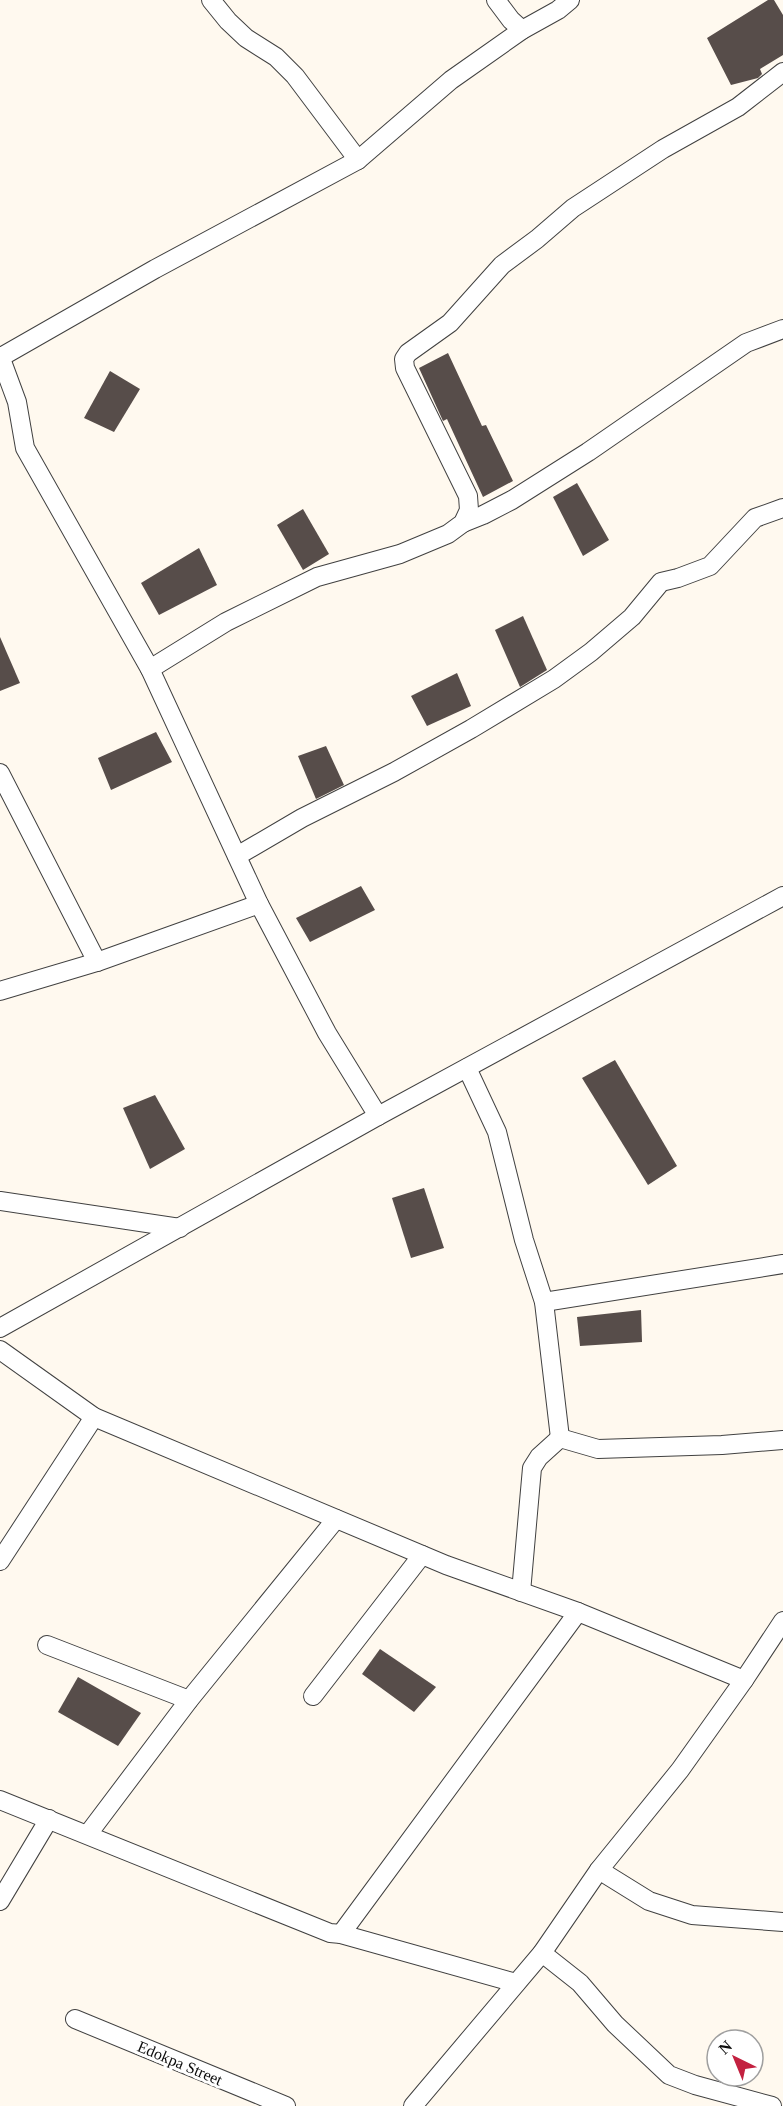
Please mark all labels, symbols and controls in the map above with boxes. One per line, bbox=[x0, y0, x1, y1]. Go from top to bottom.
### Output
north arrow bbox=[705, 2028, 765, 2088]
text: N bbox=[715, 2037, 735, 2058]
street label: Edokpa Street bbox=[135, 2038, 225, 2090]

